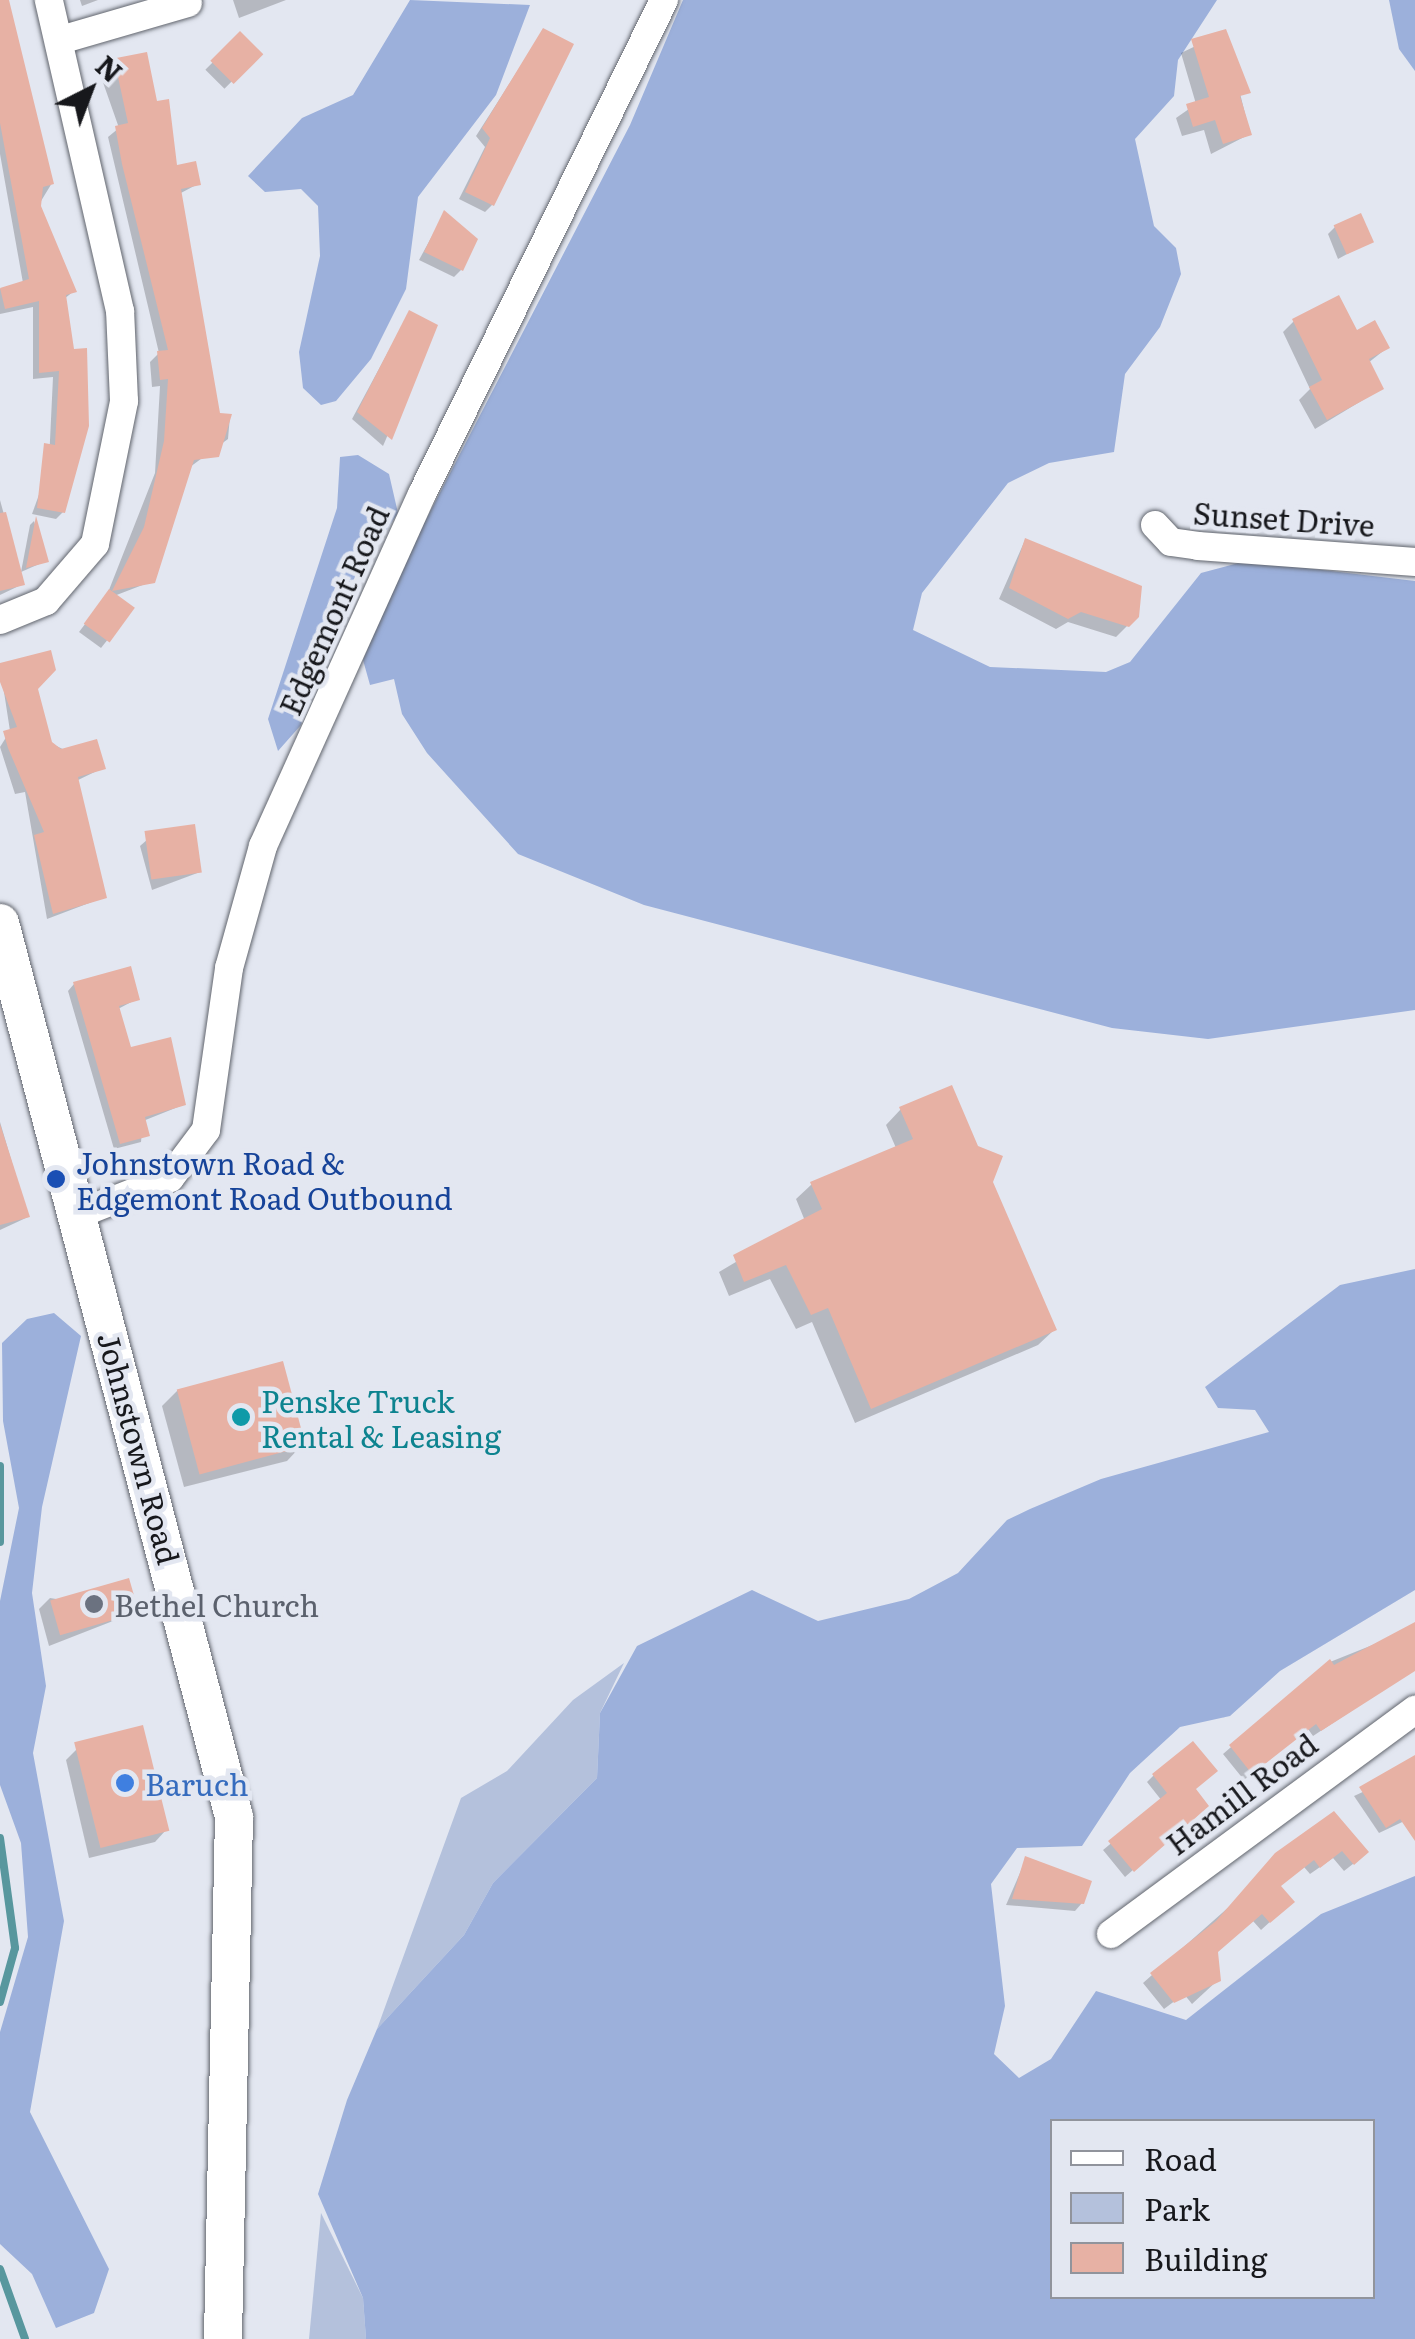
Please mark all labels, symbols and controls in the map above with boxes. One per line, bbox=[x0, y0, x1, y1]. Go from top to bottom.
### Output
north arrow bbox=[40, 40, 140, 140]
text: N bbox=[87, 44, 133, 91]
street label: Sunset Drive bbox=[1192, 494, 1376, 542]
street label: Edgemont Road bbox=[271, 500, 395, 720]
place label: Johnstown Road & Edgemont Road Outbound bbox=[76, 1144, 453, 1214]
marker: Johnstown Road & Edgemont Road Outbound bbox=[45, 1168, 67, 1190]
street label: Johnstown Road bbox=[92, 1328, 188, 1568]
place label: Penske Truck Rental & Leasing bbox=[261, 1382, 501, 1452]
marker: Penske Truck Rental & Leasing bbox=[230, 1406, 252, 1428]
place label: Bethel Church bbox=[114, 1586, 319, 1622]
marker: Bethel Church bbox=[83, 1593, 105, 1615]
street label: Hamill Road bbox=[1159, 1725, 1323, 1861]
place label: Baruch bbox=[145, 1765, 248, 1801]
marker: Baruch bbox=[114, 1772, 136, 1794]
legend bbox=[1050, 2119, 1375, 2299]
text: Road bbox=[1144, 2136, 1217, 2180]
text: Park bbox=[1144, 2186, 1210, 2230]
text: Building bbox=[1144, 2236, 1268, 2280]

